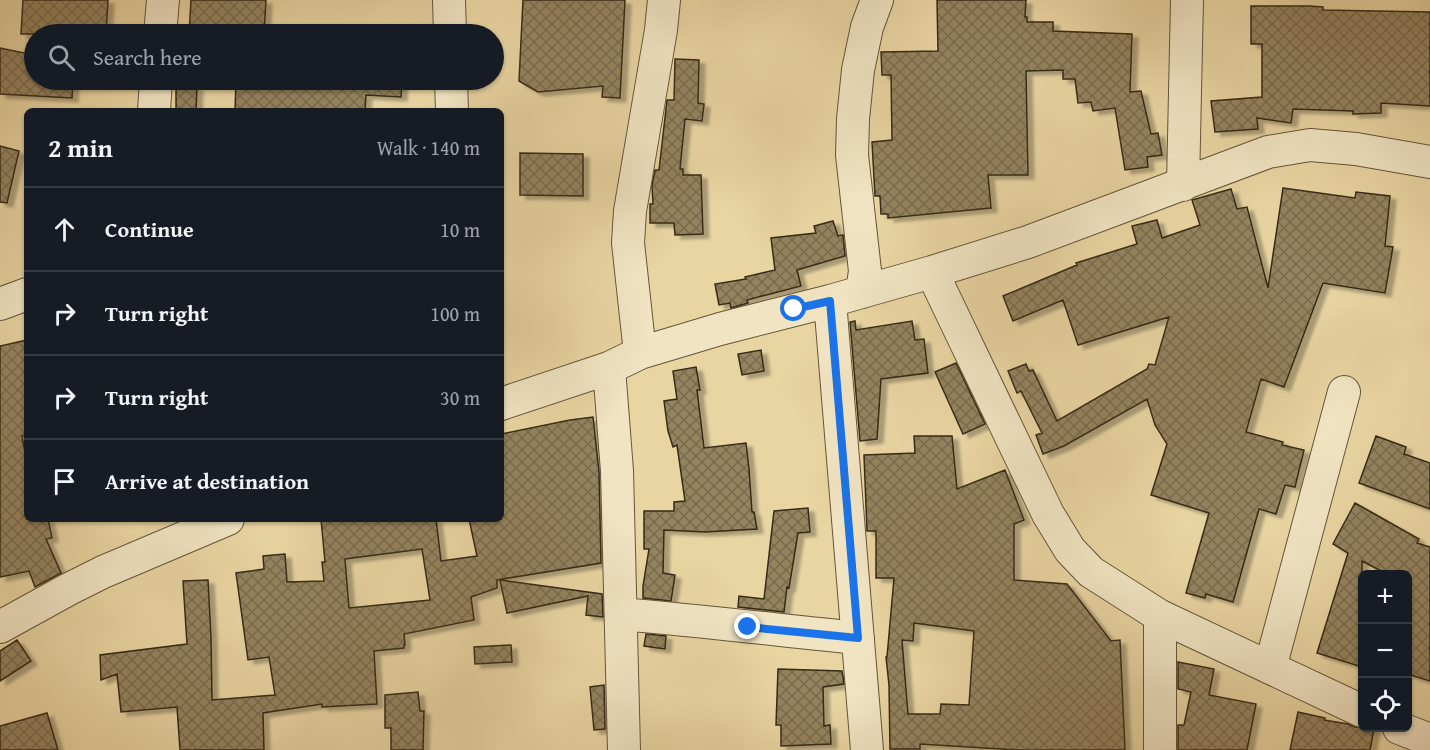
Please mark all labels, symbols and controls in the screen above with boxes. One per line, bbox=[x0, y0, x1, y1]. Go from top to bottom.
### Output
search box bbox=[24, 24, 504, 90]
icon: search bbox=[45, 41, 78, 74]
text: Search here bbox=[93, 41, 202, 73]
text: 2 min bbox=[48, 128, 113, 167]
text: Walk · 140 m bbox=[377, 133, 480, 162]
icon: ahead bbox=[48, 213, 81, 246]
text: Continue bbox=[105, 213, 194, 245]
text: 10 m bbox=[440, 215, 480, 244]
route start bbox=[780, 295, 806, 321]
icon: right bbox=[48, 297, 81, 330]
text: Turn right bbox=[105, 297, 208, 329]
text: 100 m bbox=[430, 299, 480, 328]
icon: right bbox=[48, 381, 81, 414]
text: Turn right bbox=[105, 381, 208, 413]
text: 30 m bbox=[440, 383, 480, 412]
icon: arrive bbox=[48, 465, 81, 498]
text: Arrive at destination bbox=[105, 465, 309, 497]
map controls bbox=[1358, 570, 1412, 732]
button: + bbox=[1358, 570, 1412, 624]
route end bbox=[734, 613, 760, 639]
button: − bbox=[1358, 624, 1412, 678]
button: locate bbox=[1358, 678, 1412, 732]

